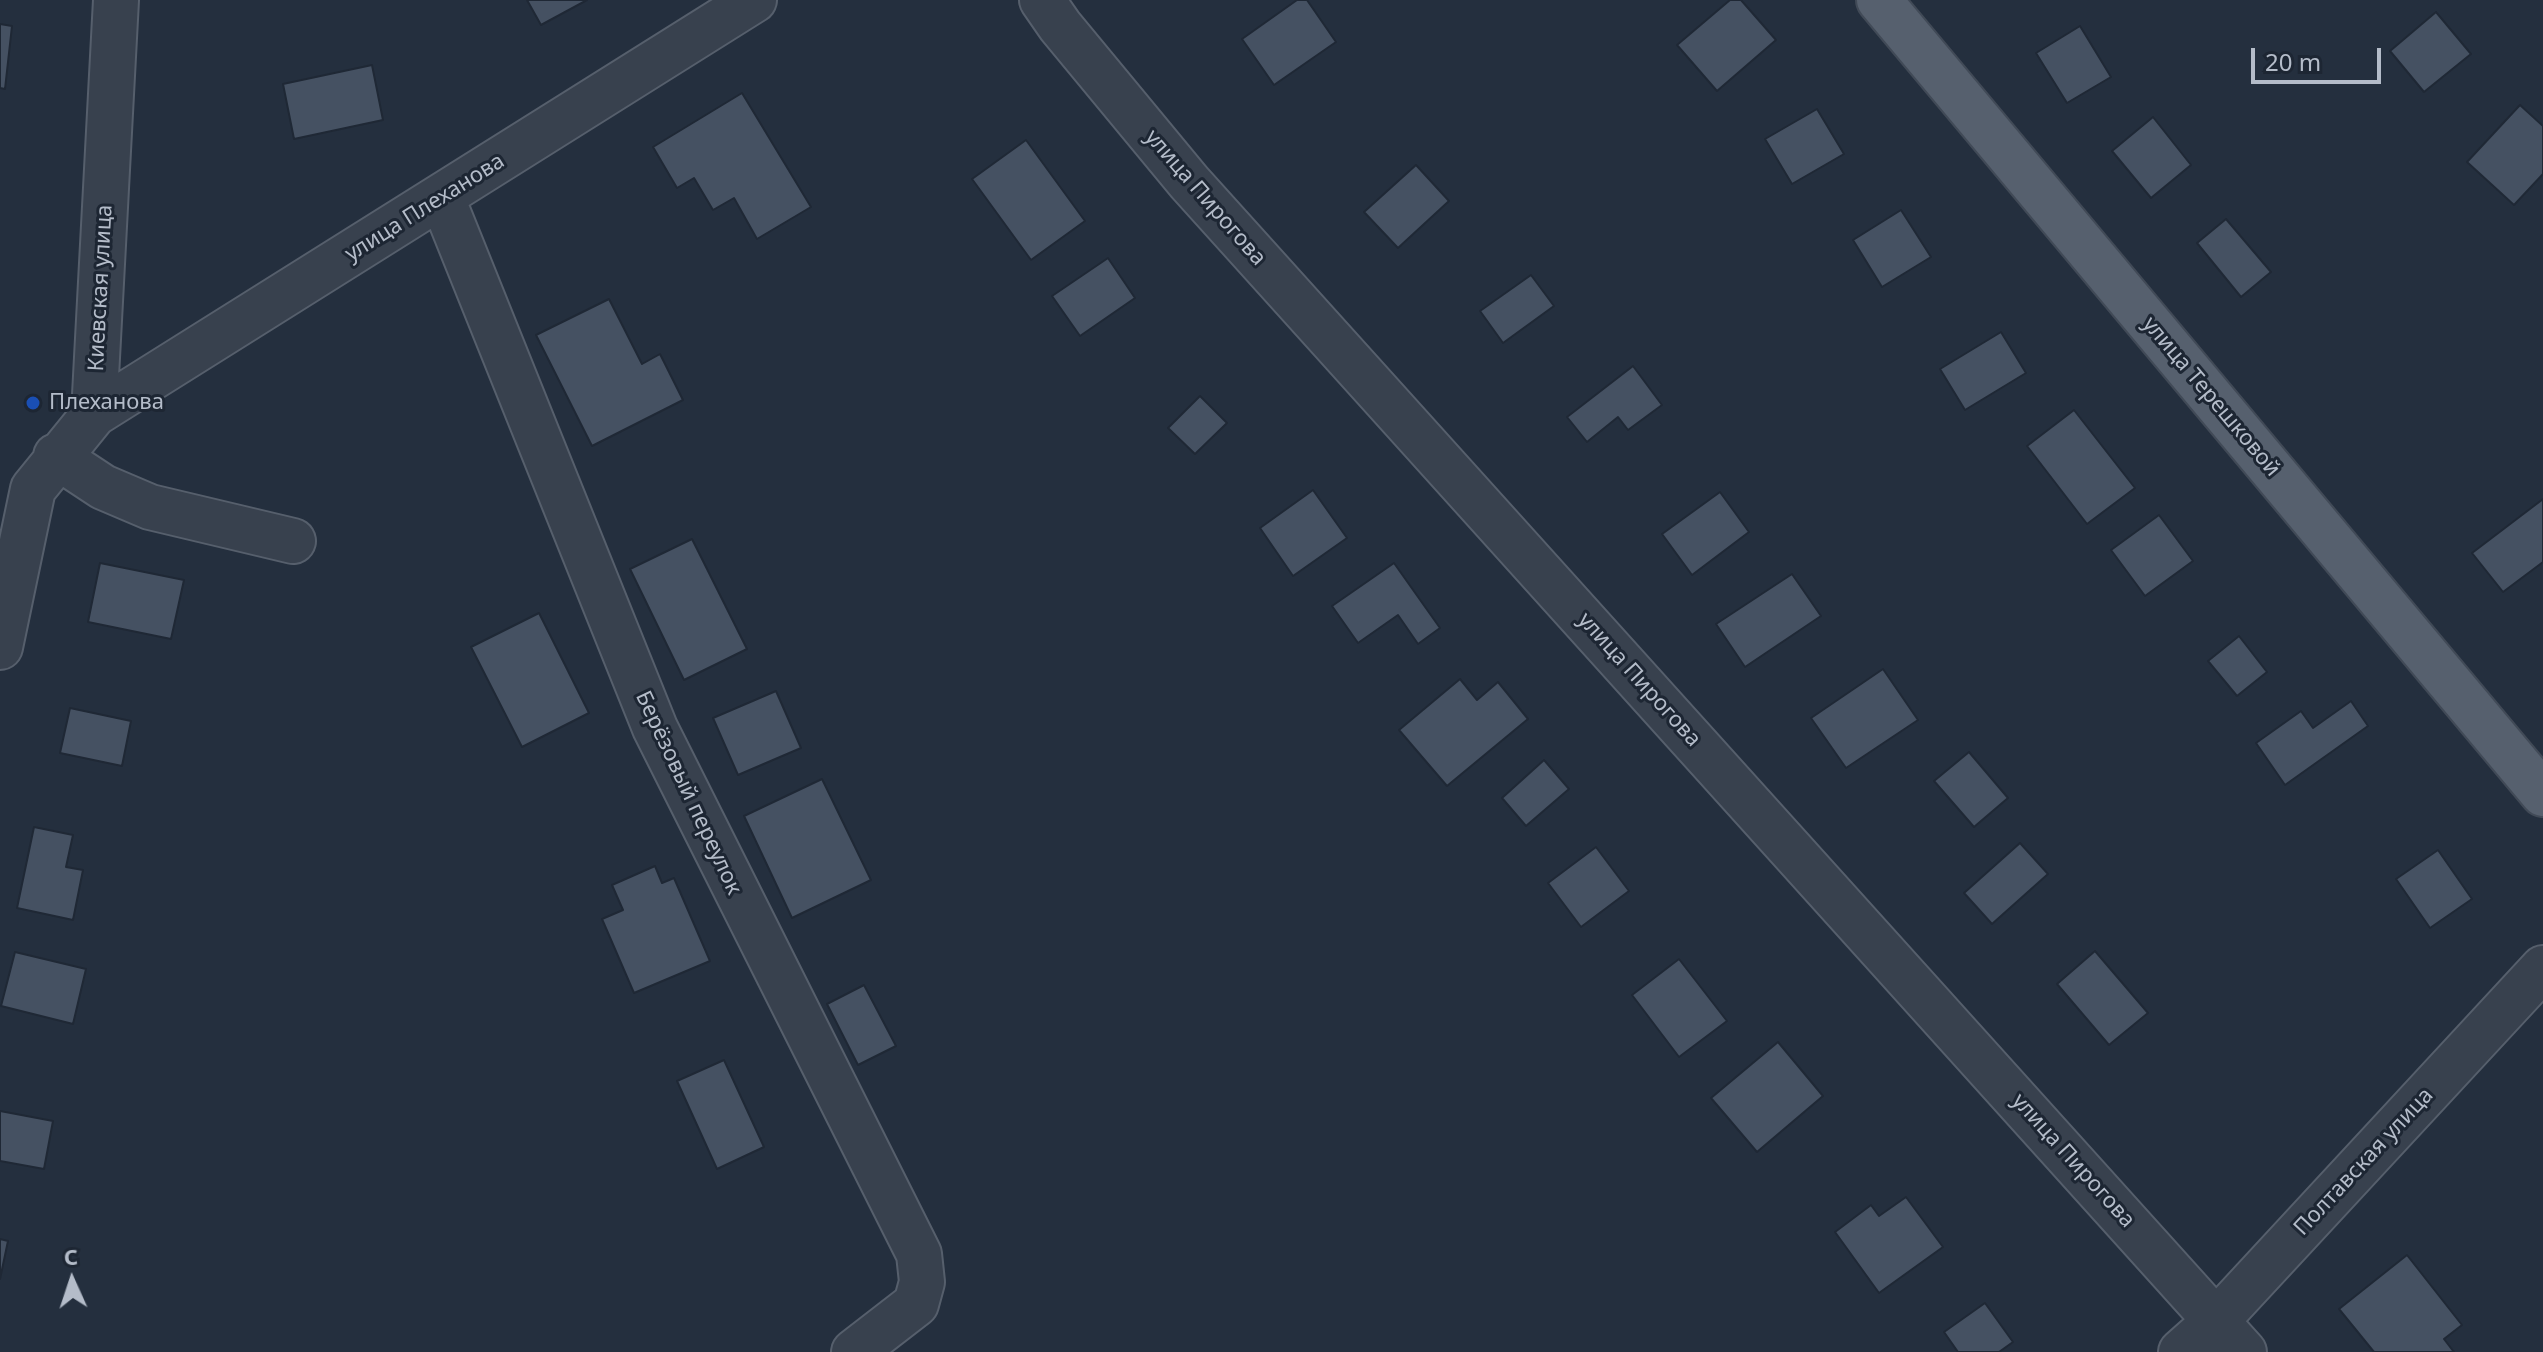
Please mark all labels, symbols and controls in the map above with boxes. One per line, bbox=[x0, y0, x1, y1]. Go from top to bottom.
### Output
scale bar bbox=[2255, 32, 2385, 82]
text: 20 m bbox=[2265, 45, 2321, 78]
street label: улица Пирогова bbox=[1139, 125, 1271, 271]
street label: улица Плеханова bbox=[340, 148, 510, 268]
street label: Киевская улица bbox=[83, 204, 119, 372]
street label: улица Терешковой bbox=[2137, 312, 2285, 482]
place label: Плеханова bbox=[49, 390, 164, 416]
marker: Плеханова bbox=[24, 394, 42, 412]
street label: улица Пирогова bbox=[1572, 607, 1706, 753]
street label: Берёзовый переулок bbox=[629, 687, 747, 899]
street label: Полтавская улица bbox=[2289, 1083, 2439, 1241]
street label: улица Пирогова bbox=[2006, 1088, 2140, 1234]
north arrow bbox=[32, 1240, 112, 1320]
text: С bbox=[63, 1241, 79, 1271]

